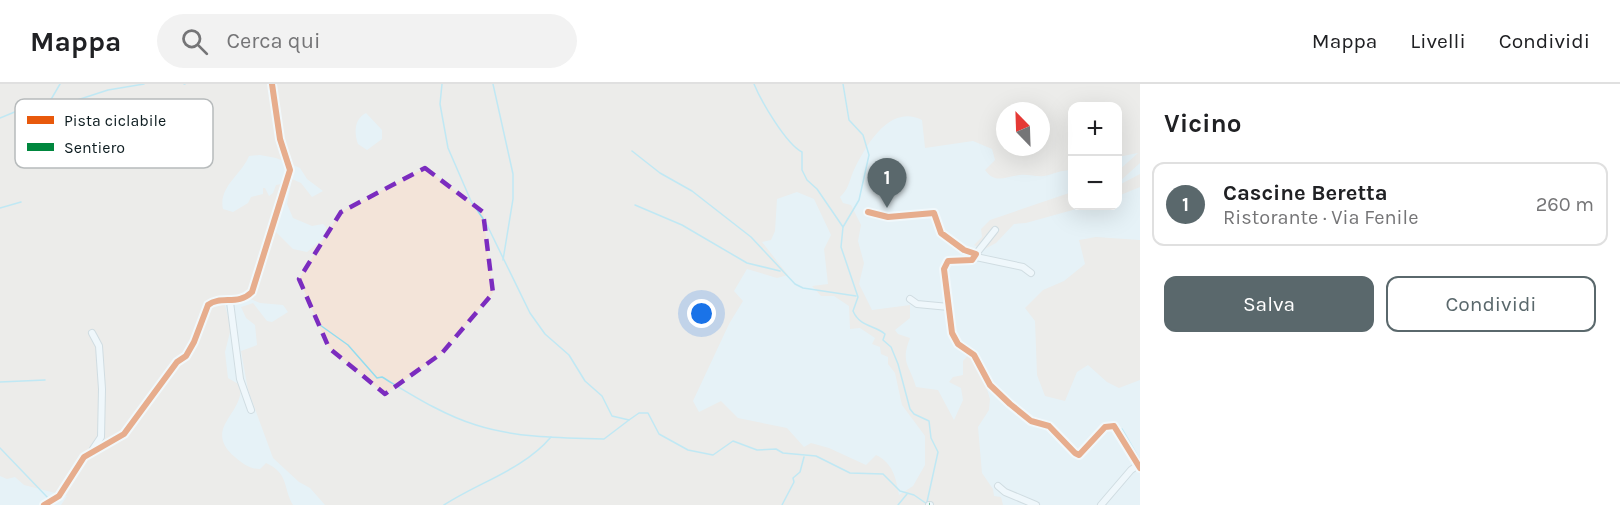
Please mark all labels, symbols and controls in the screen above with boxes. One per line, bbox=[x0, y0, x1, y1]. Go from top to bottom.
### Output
search box bbox=[157, 14, 577, 68]
text: Mappa bbox=[30, 25, 121, 58]
icon: search bbox=[178, 25, 211, 58]
text: Cerca qui bbox=[226, 28, 321, 54]
text: Mappa bbox=[1312, 29, 1377, 53]
text: Livelli bbox=[1410, 29, 1466, 53]
text: Condividi bbox=[1499, 29, 1590, 53]
legend bbox=[15, 99, 213, 168]
north arrow bbox=[996, 102, 1050, 156]
map controls bbox=[1068, 102, 1122, 210]
button: + bbox=[1068, 102, 1122, 156]
text: Vicino bbox=[1164, 108, 1241, 139]
text: Pista ciclabile bbox=[64, 111, 166, 130]
text: Sentiero bbox=[64, 138, 125, 157]
button: − bbox=[1068, 156, 1122, 210]
pin: 1 bbox=[868, 158, 906, 208]
text: Cascine Beretta bbox=[1223, 180, 1388, 206]
text: 1 bbox=[1182, 193, 1189, 216]
text: 260 m bbox=[1536, 193, 1594, 216]
text: Ristorante · Via Fenile bbox=[1223, 206, 1418, 229]
button: Salva bbox=[1164, 276, 1374, 332]
button: Condividi bbox=[1386, 276, 1596, 332]
your location bbox=[687, 299, 716, 328]

